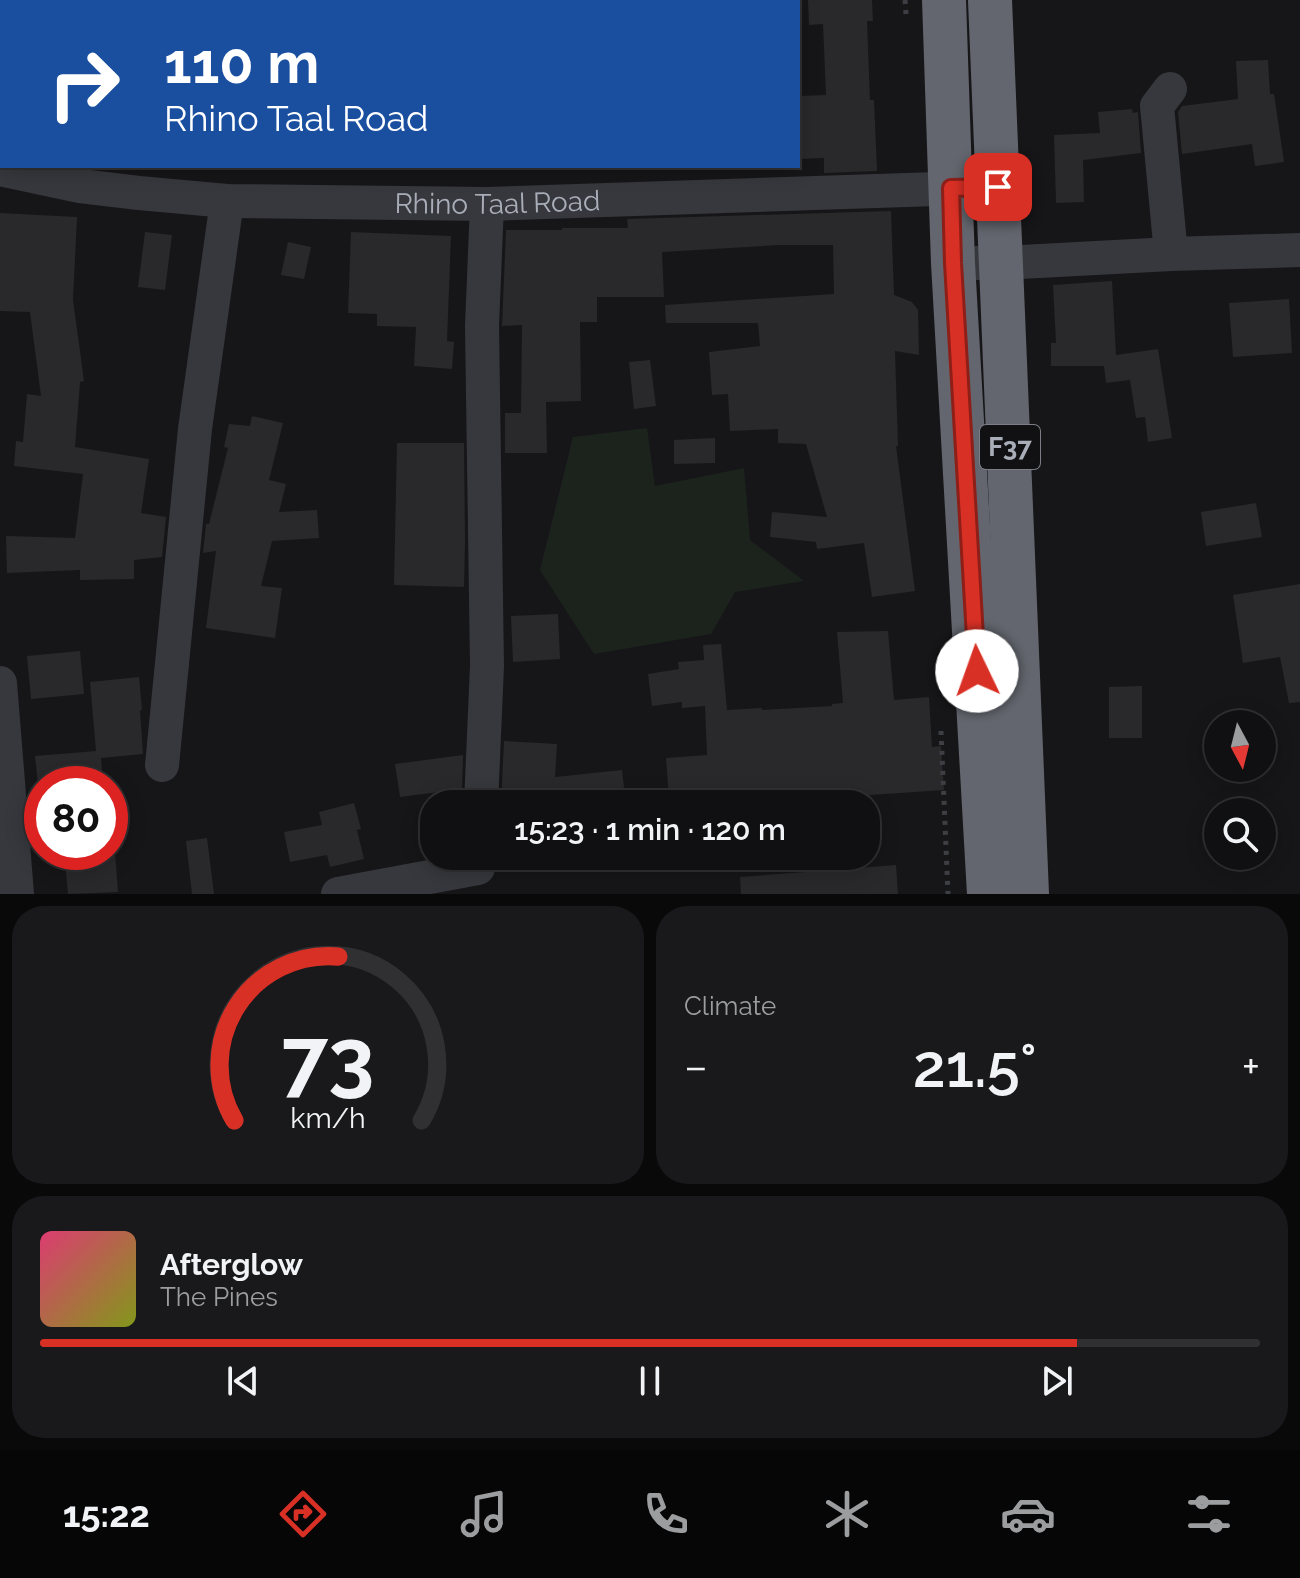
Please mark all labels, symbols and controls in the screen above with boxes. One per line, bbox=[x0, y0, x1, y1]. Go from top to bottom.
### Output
text: 110 m bbox=[164, 30, 319, 96]
icon: right bbox=[32, 32, 136, 136]
text: Rhino Taal Road bbox=[164, 97, 428, 139]
pin bbox=[964, 153, 1032, 221]
icon: arrive bbox=[976, 165, 1020, 209]
street label: Rhino Taal Road bbox=[394, 184, 601, 221]
road number: F37 bbox=[980, 425, 1040, 469]
position arrow bbox=[935, 629, 1019, 713]
north arrow bbox=[1204, 710, 1276, 782]
map controls bbox=[1204, 710, 1276, 870]
speed limit sign: 80 bbox=[24, 766, 128, 870]
button: search bbox=[1204, 798, 1276, 870]
text: 15:23 · 1 min · 120 m bbox=[514, 812, 786, 847]
text: Climate bbox=[684, 991, 776, 1021]
text: 73 bbox=[281, 1009, 375, 1106]
text: 21.5° bbox=[913, 1031, 1037, 1101]
text: − bbox=[684, 1041, 708, 1092]
text: + bbox=[1242, 1041, 1260, 1092]
text: km/h bbox=[290, 1101, 366, 1135]
text: Afterglow bbox=[160, 1247, 303, 1282]
text: The Pines bbox=[160, 1282, 278, 1312]
icon: previous bbox=[221, 1359, 265, 1403]
icon: pause bbox=[628, 1359, 672, 1403]
icon: next bbox=[1035, 1359, 1079, 1403]
icon: directions bbox=[275, 1486, 331, 1542]
icon: music bbox=[456, 1486, 512, 1542]
icon: phone bbox=[638, 1486, 694, 1542]
icon: climate bbox=[819, 1486, 875, 1542]
icon: car bbox=[1000, 1486, 1056, 1542]
icon: filters bbox=[1181, 1486, 1237, 1542]
text: 15:22 bbox=[63, 1493, 150, 1535]

